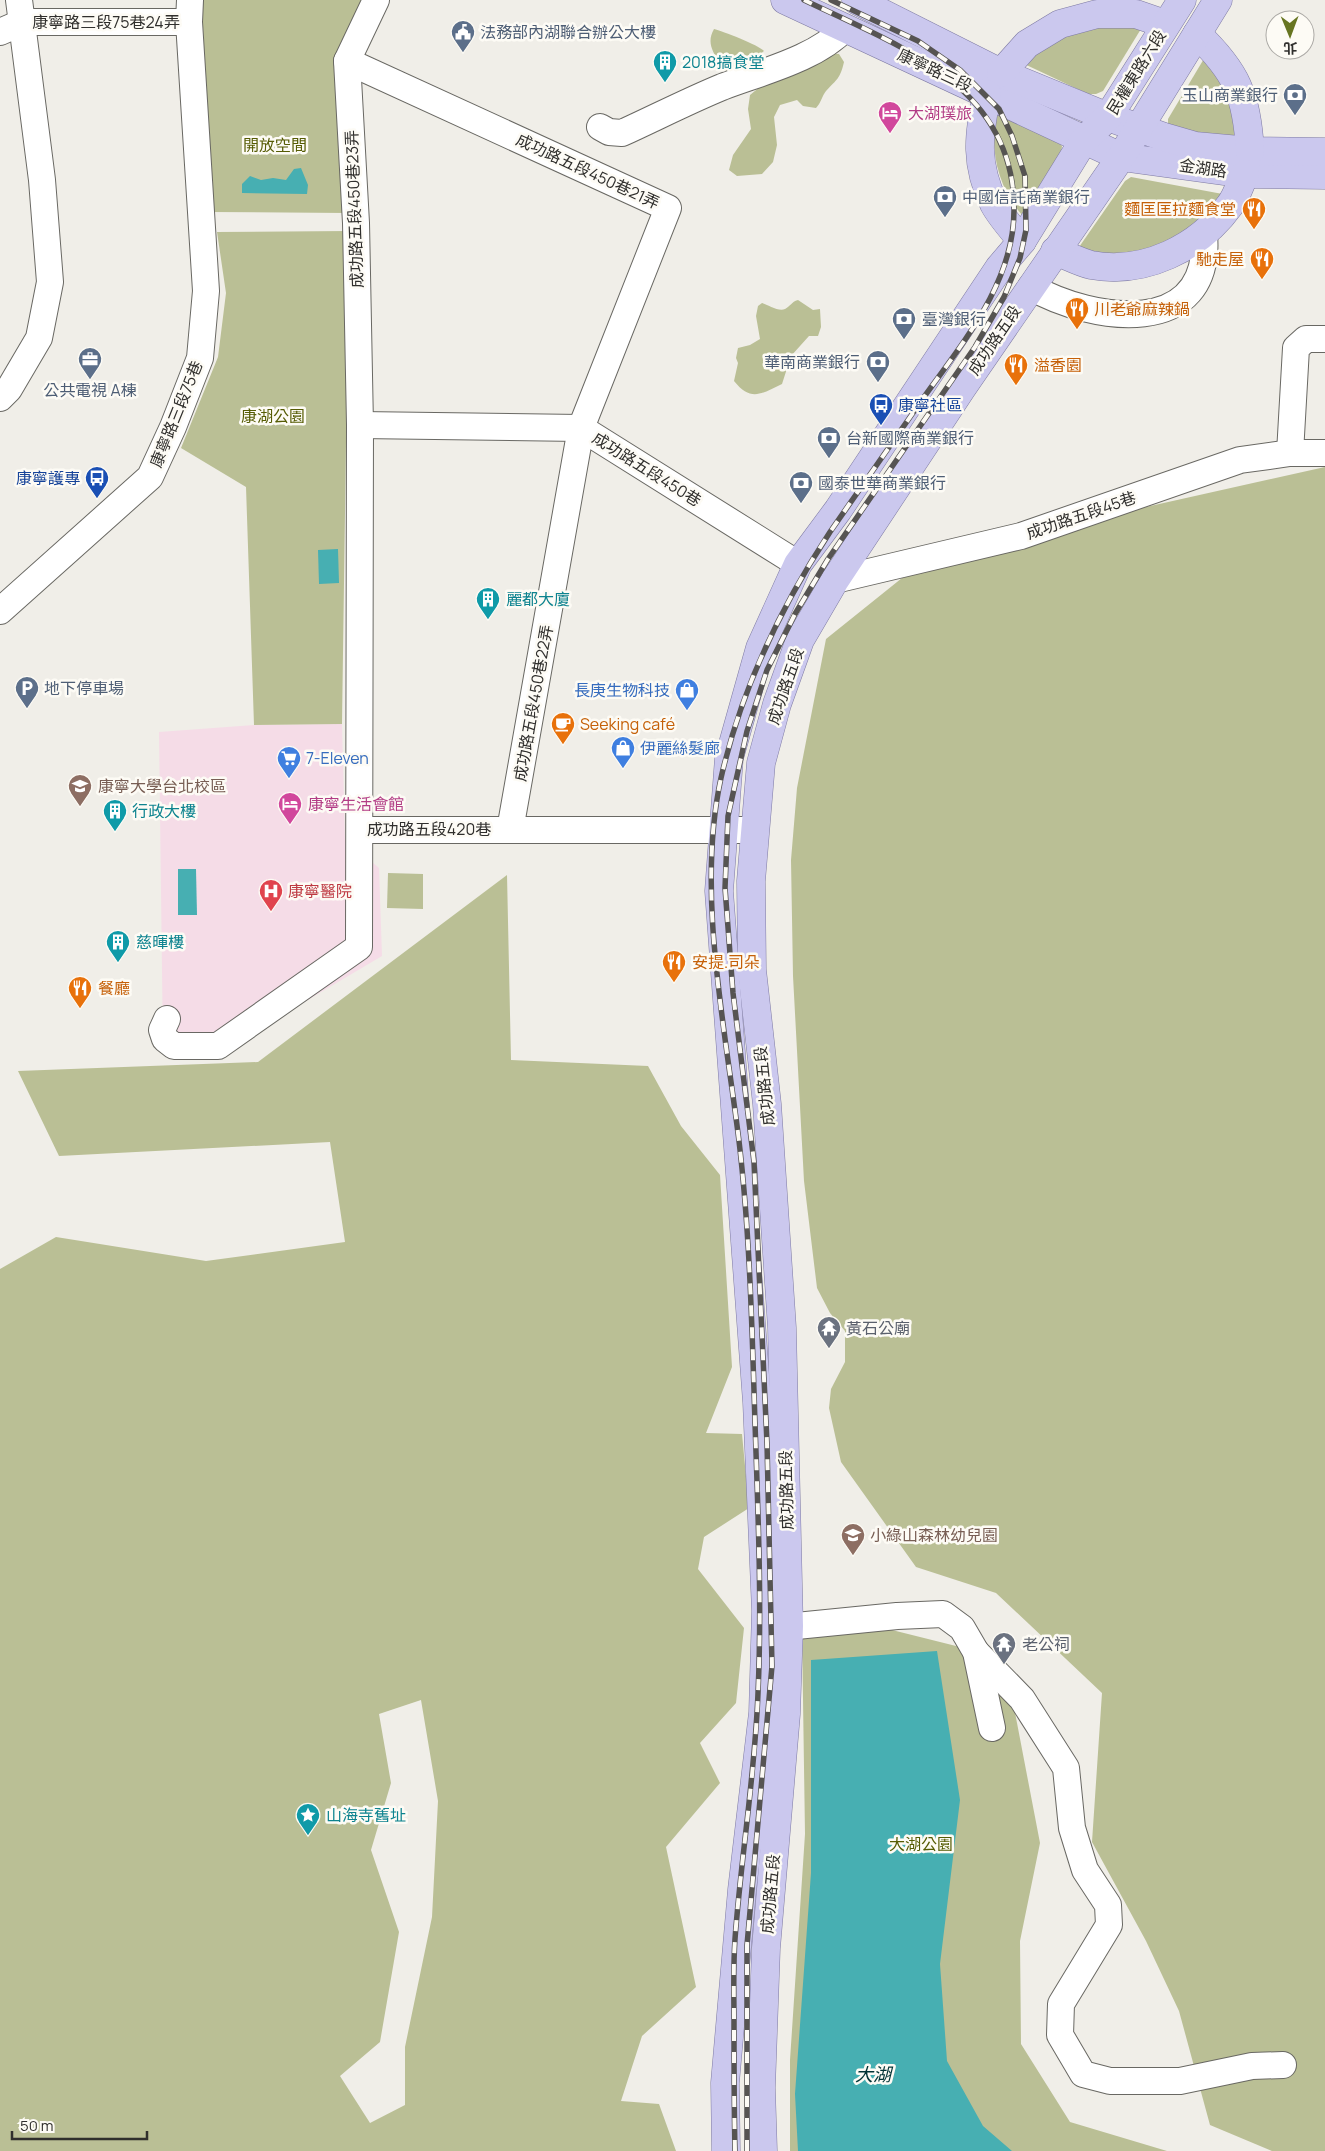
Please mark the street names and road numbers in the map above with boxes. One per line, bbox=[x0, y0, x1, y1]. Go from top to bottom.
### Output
street label: 康寧路三段75巷24弄 bbox=[32, 11, 180, 33]
street label: 民權東路六段 bbox=[1101, 25, 1171, 119]
street label: 康寧路三段 bbox=[894, 43, 976, 97]
street label: 成功路五段450巷21弄 bbox=[513, 128, 663, 214]
street label: 成功路五段450巷23弄 bbox=[340, 129, 368, 289]
street label: 金湖路 bbox=[1178, 154, 1228, 182]
street label: 成功路五段 bbox=[963, 301, 1025, 379]
street label: 康寧路三段75巷 bbox=[145, 357, 207, 471]
street label: 成功路五段450巷 bbox=[588, 427, 706, 511]
street label: 成功路五段45巷 bbox=[1023, 486, 1139, 544]
street label: 成功路五段450巷22弄 bbox=[508, 623, 558, 783]
street label: 成功路五段 bbox=[762, 645, 808, 727]
street label: 成功路五段420巷 bbox=[367, 818, 491, 840]
street label: 成功路五段 bbox=[749, 1045, 779, 1127]
street label: 成功路五段 bbox=[774, 1450, 798, 1530]
street label: 成功路五段 bbox=[756, 1853, 784, 1935]

